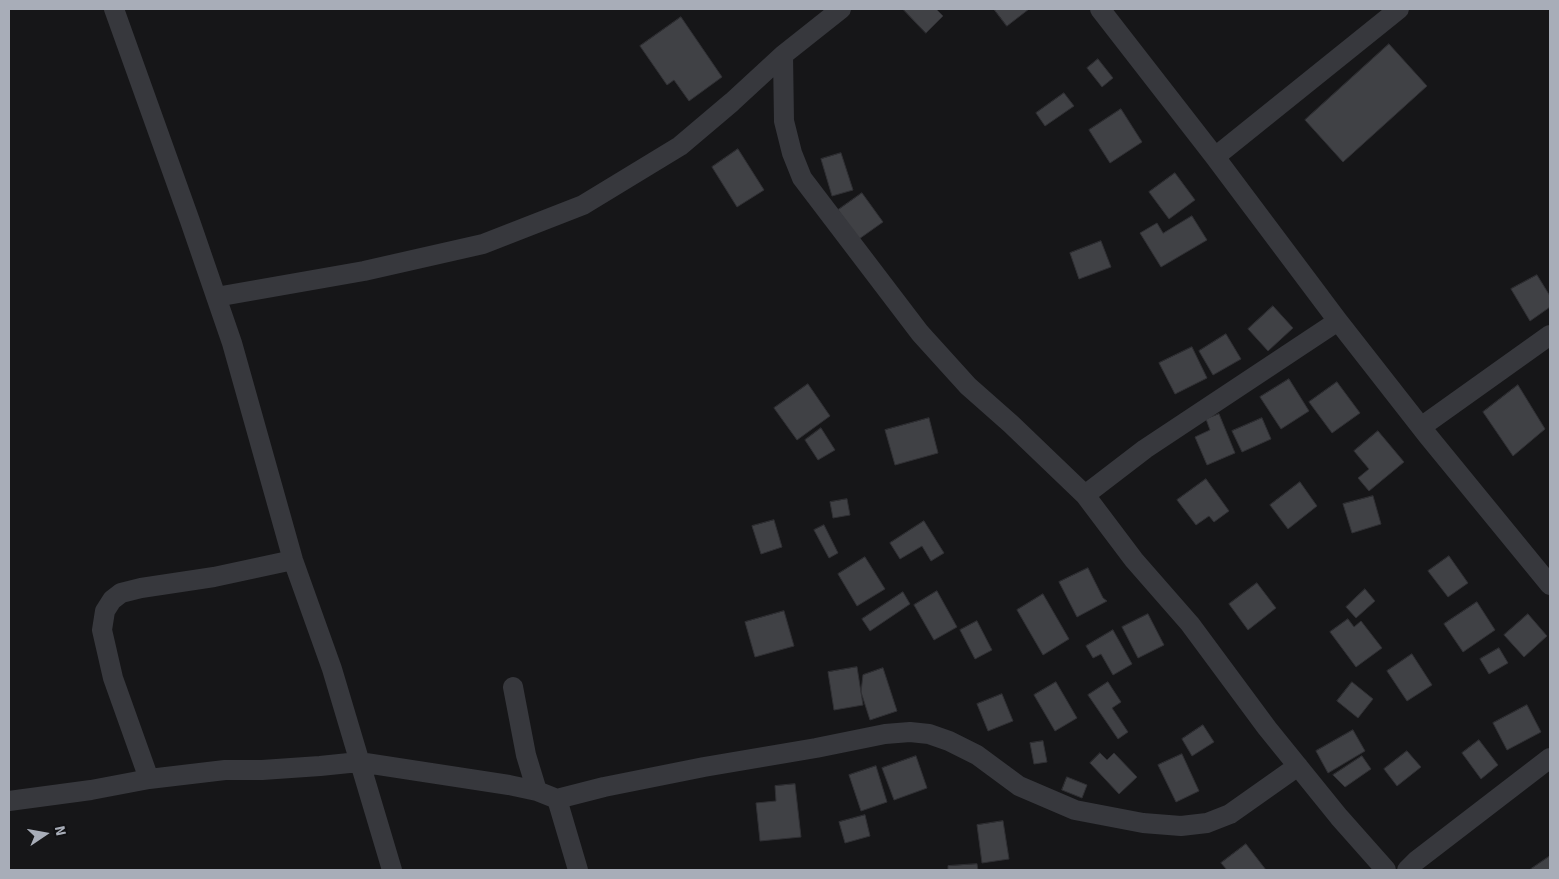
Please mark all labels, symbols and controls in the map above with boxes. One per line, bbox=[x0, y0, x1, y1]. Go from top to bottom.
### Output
north arrow bbox=[20, 809, 70, 859]
text: N bbox=[51, 824, 69, 837]

